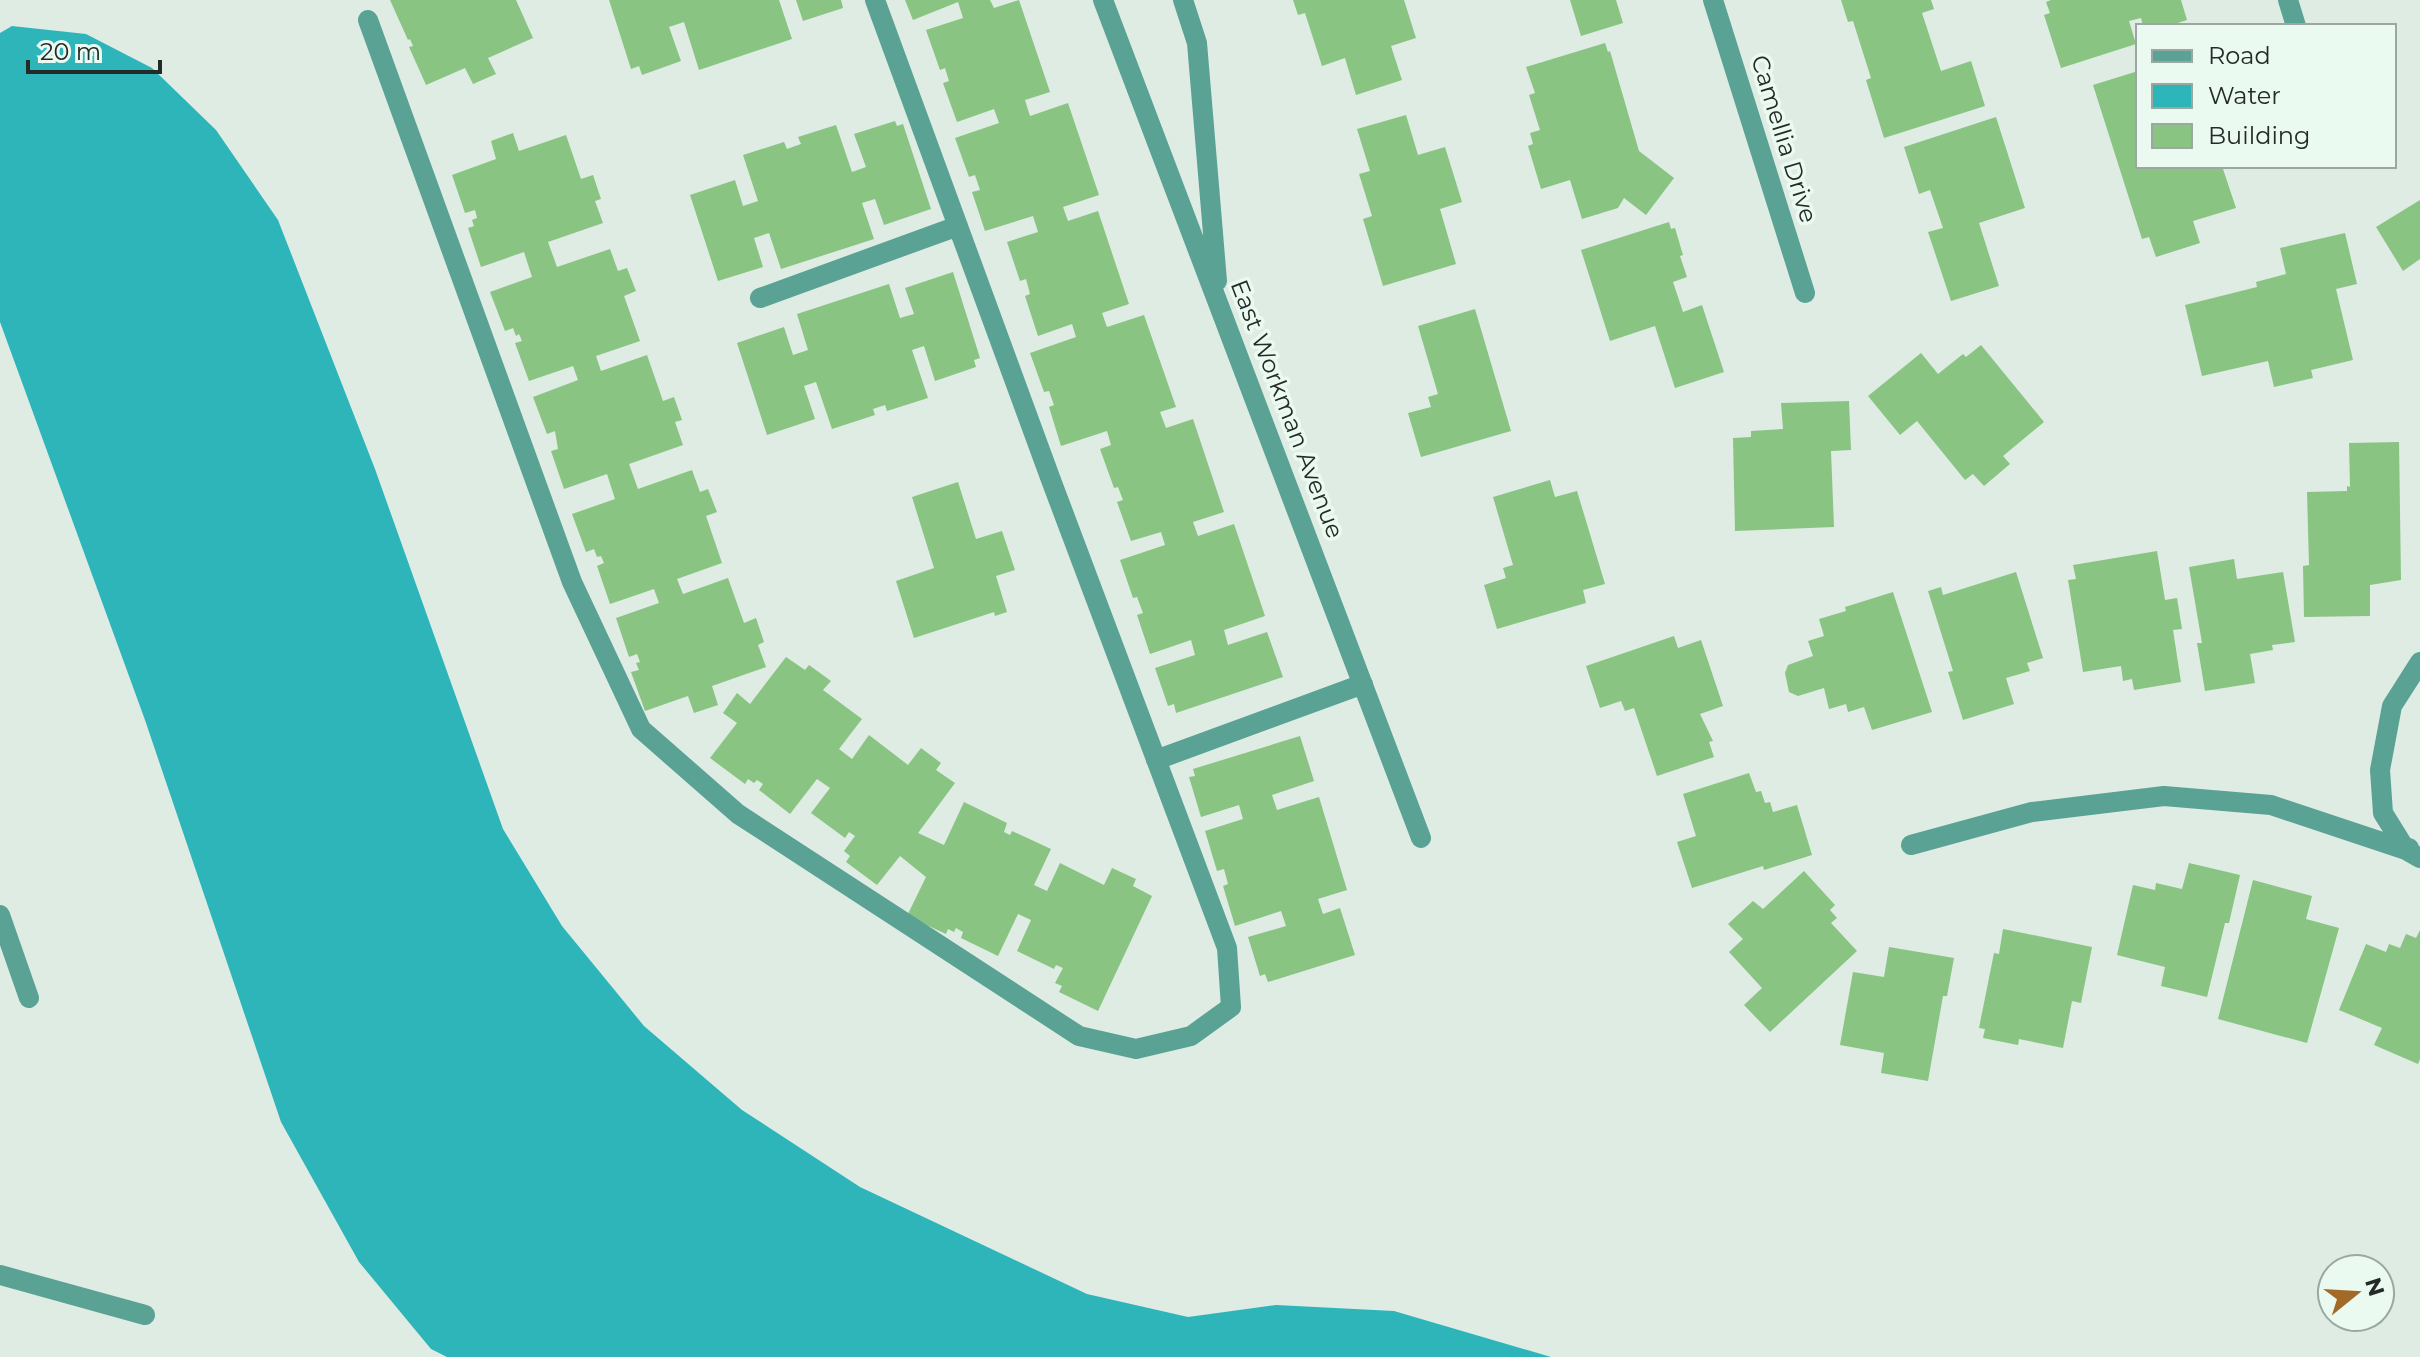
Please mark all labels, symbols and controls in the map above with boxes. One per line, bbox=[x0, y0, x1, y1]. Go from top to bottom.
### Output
scale bar bbox=[28, 24, 160, 74]
legend bbox=[2136, 24, 2396, 168]
text: 20 m bbox=[40, 37, 101, 66]
text: Road bbox=[2208, 41, 2271, 70]
street label: Camellia Drive bbox=[1745, 52, 1824, 226]
text: Water bbox=[2208, 81, 2281, 110]
text: Building bbox=[2208, 121, 2311, 150]
street label: East Workman Avenue bbox=[1225, 275, 1350, 542]
north arrow bbox=[2316, 1253, 2396, 1333]
text: N bbox=[2359, 1274, 2390, 1300]

